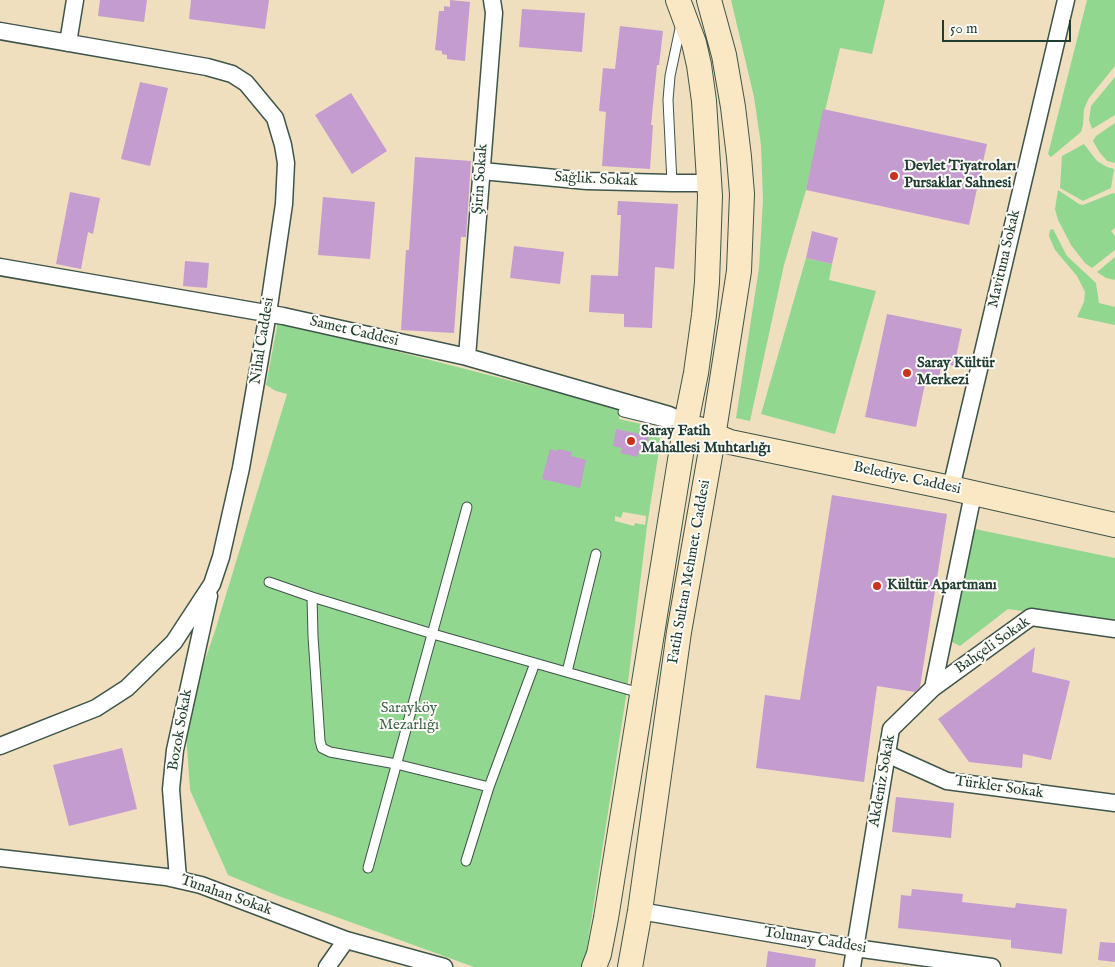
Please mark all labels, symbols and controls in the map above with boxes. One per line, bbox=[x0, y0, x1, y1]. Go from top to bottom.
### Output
scale bar bbox=[945, 10, 1074, 42]
text: 50 m bbox=[950, 19, 978, 38]
street label: Şirin Sokak bbox=[470, 143, 492, 215]
place label: Devlet Tiyatroları Pursaklar Sahnesi bbox=[904, 158, 1016, 193]
street label: Sağlık. Sokak bbox=[554, 169, 638, 191]
marker: Devlet Tiyatroları Pursaklar Sahnesi bbox=[888, 170, 900, 182]
street label: Mavituna Sokak bbox=[985, 208, 1025, 310]
street label: Nihal Caddesi bbox=[247, 296, 279, 386]
street label: Samet Caddesi bbox=[308, 313, 400, 351]
place label: Saray Kültür Merkezi bbox=[917, 355, 995, 390]
marker: Saray Kültür Merkezi bbox=[901, 367, 913, 379]
place label: Saray Fatih Mahallesi Muhtarlığı bbox=[641, 423, 771, 458]
marker: Saray Fatih Mahallesi Muhtarlığı bbox=[625, 435, 637, 447]
street label: Belediye. Caddesi bbox=[852, 459, 962, 499]
street label: Fatih Sultan Mehmet. Caddesi bbox=[665, 478, 715, 666]
place label: Kültür Apartmanı bbox=[887, 577, 997, 595]
marker: Kültür Apartmanı bbox=[871, 580, 883, 592]
street label: Bahçeli Sokak bbox=[952, 614, 1034, 678]
street label: Bozok Sokak bbox=[165, 688, 197, 772]
park label: Sarayköy Mezarlığı bbox=[379, 700, 439, 735]
street label: Akdeniz Sokak bbox=[866, 733, 900, 829]
street label: Türkler Sokak bbox=[953, 773, 1045, 803]
street label: Tunahan Sokak bbox=[178, 872, 274, 920]
street label: Tolunay Caddesi bbox=[762, 924, 868, 958]

